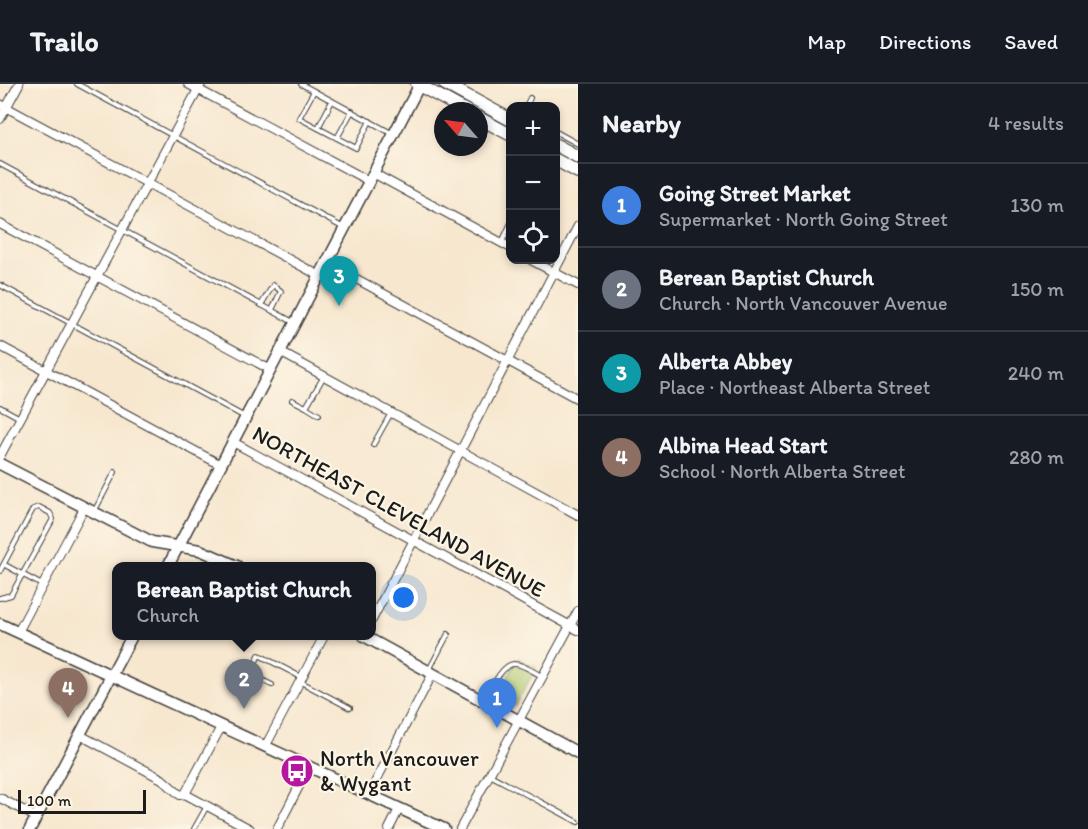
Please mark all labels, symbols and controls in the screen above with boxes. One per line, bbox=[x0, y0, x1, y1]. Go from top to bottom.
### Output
text: Trailo bbox=[30, 24, 99, 58]
text: Map bbox=[808, 29, 846, 54]
text: Directions bbox=[879, 29, 971, 54]
text: Saved bbox=[1004, 29, 1058, 54]
north arrow bbox=[434, 102, 488, 156]
map controls bbox=[506, 102, 560, 264]
button: + bbox=[506, 102, 560, 156]
text: Nearby bbox=[602, 107, 681, 139]
text: 4 results bbox=[988, 111, 1064, 135]
button: − bbox=[506, 156, 560, 210]
text: Going Street Market bbox=[659, 180, 850, 207]
text: 1 bbox=[617, 193, 626, 217]
text: 130 m bbox=[1010, 193, 1064, 217]
text: Supermarket · North Going Street bbox=[659, 207, 948, 231]
button: locate bbox=[506, 210, 560, 264]
pin: 3 bbox=[320, 256, 358, 306]
text: Berean Baptist Church bbox=[659, 264, 874, 291]
text: 2 bbox=[616, 277, 627, 301]
text: 150 m bbox=[1011, 277, 1064, 301]
text: Church · North Vancouver Avenue bbox=[659, 291, 948, 315]
text: Alberta Abbey bbox=[659, 348, 792, 375]
text: 3 bbox=[616, 361, 627, 385]
text: 240 m bbox=[1008, 361, 1064, 385]
text: Place · Northeast Alberta Street bbox=[659, 375, 930, 399]
street label: NORTHEAST CLEVELAND AVENUE bbox=[248, 420, 550, 603]
text: Albina Head Start bbox=[659, 432, 827, 459]
text: 4 bbox=[615, 445, 628, 469]
text: 280 m bbox=[1009, 445, 1064, 469]
text: School · North Alberta Street bbox=[659, 459, 906, 483]
popup bbox=[112, 562, 376, 640]
text: Berean Baptist Church bbox=[137, 576, 351, 603]
your location bbox=[389, 583, 418, 612]
text: Church bbox=[137, 603, 199, 627]
pin: 2 bbox=[224, 660, 264, 709]
pin: 4 bbox=[48, 668, 88, 718]
pin: 1 bbox=[478, 678, 516, 728]
place label: North Vancouver & Wygant bbox=[320, 745, 479, 797]
bus stop icon: North Vancouver & Wygant bbox=[279, 753, 315, 789]
scale bar bbox=[18, 787, 146, 814]
text: 100 m bbox=[27, 791, 71, 810]

